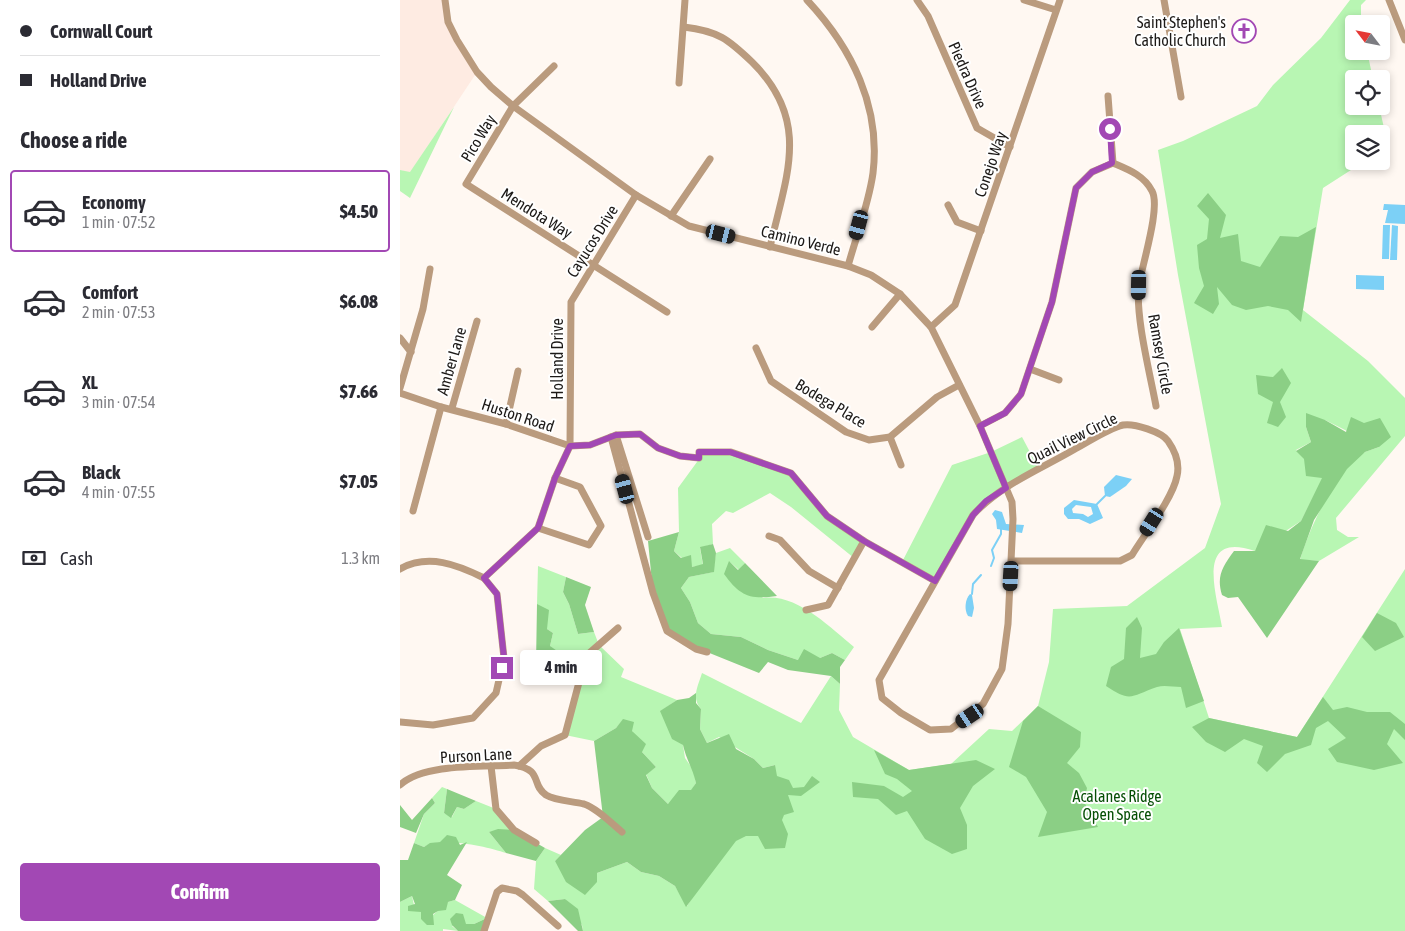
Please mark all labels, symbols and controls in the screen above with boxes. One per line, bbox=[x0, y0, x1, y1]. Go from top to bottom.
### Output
place label: Saint Stephen's Catholic Church bbox=[1134, 13, 1226, 49]
north arrow bbox=[1345, 15, 1390, 60]
map controls bbox=[1345, 15, 1390, 170]
church icon: Saint Stephen's Catholic Church bbox=[1231, 18, 1257, 44]
text: Cornwall Court bbox=[50, 20, 153, 42]
street label: Piedra Drive bbox=[945, 39, 991, 111]
text: Holland Drive bbox=[50, 69, 147, 91]
button: locate bbox=[1345, 70, 1390, 115]
street label: Pico Way bbox=[457, 111, 500, 165]
route start bbox=[1099, 118, 1121, 140]
button: layers bbox=[1345, 125, 1390, 170]
text: Choose a ride bbox=[20, 127, 127, 153]
street label: Conejo Way bbox=[970, 128, 1011, 200]
street label: Mendota Way bbox=[498, 184, 576, 243]
icon: car bbox=[22, 189, 67, 234]
text: Economy bbox=[82, 191, 146, 213]
text: $4.50 bbox=[340, 200, 378, 222]
street label: Cayucos Drive bbox=[563, 202, 622, 281]
car bbox=[847, 209, 870, 241]
text: 1 min · 07:52 bbox=[82, 213, 155, 231]
street label: Camino Verde bbox=[759, 221, 843, 259]
car bbox=[704, 223, 737, 245]
car bbox=[1131, 270, 1146, 300]
icon: car bbox=[22, 279, 67, 324]
text: Comfort bbox=[82, 281, 138, 303]
text: $6.08 bbox=[340, 290, 378, 312]
text: 2 min · 07:53 bbox=[82, 303, 155, 321]
street label: Ramsey Circle bbox=[1144, 312, 1177, 396]
street label: Holland Drive bbox=[548, 318, 566, 400]
street label: Amber Lane bbox=[433, 325, 469, 397]
icon: car bbox=[22, 369, 67, 414]
text: XL bbox=[82, 371, 98, 393]
street label: Bodega Place bbox=[792, 375, 869, 432]
text: $7.66 bbox=[340, 380, 378, 402]
text: 3 min · 07:54 bbox=[82, 393, 155, 411]
street label: Huston Road bbox=[479, 395, 557, 435]
street label: Quail View Circle bbox=[1024, 408, 1120, 468]
icon: car bbox=[22, 459, 67, 504]
text: Black bbox=[82, 461, 120, 483]
text: $7.05 bbox=[340, 470, 378, 492]
car bbox=[613, 473, 636, 505]
text: 4 min · 07:55 bbox=[82, 483, 155, 501]
car bbox=[1137, 505, 1166, 539]
icon: cash bbox=[20, 544, 48, 572]
text: Cash bbox=[60, 547, 93, 569]
text: 1.3 km bbox=[341, 549, 380, 567]
car bbox=[1002, 561, 1019, 591]
callout: 4 min bbox=[520, 650, 602, 686]
route end bbox=[491, 657, 513, 679]
text: 4 min bbox=[545, 658, 577, 676]
car bbox=[953, 701, 986, 731]
street label: Purson Lane bbox=[440, 744, 512, 766]
park label: Acalanes Ridge Open Space bbox=[1073, 787, 1161, 824]
button: Confirm bbox=[20, 863, 380, 921]

